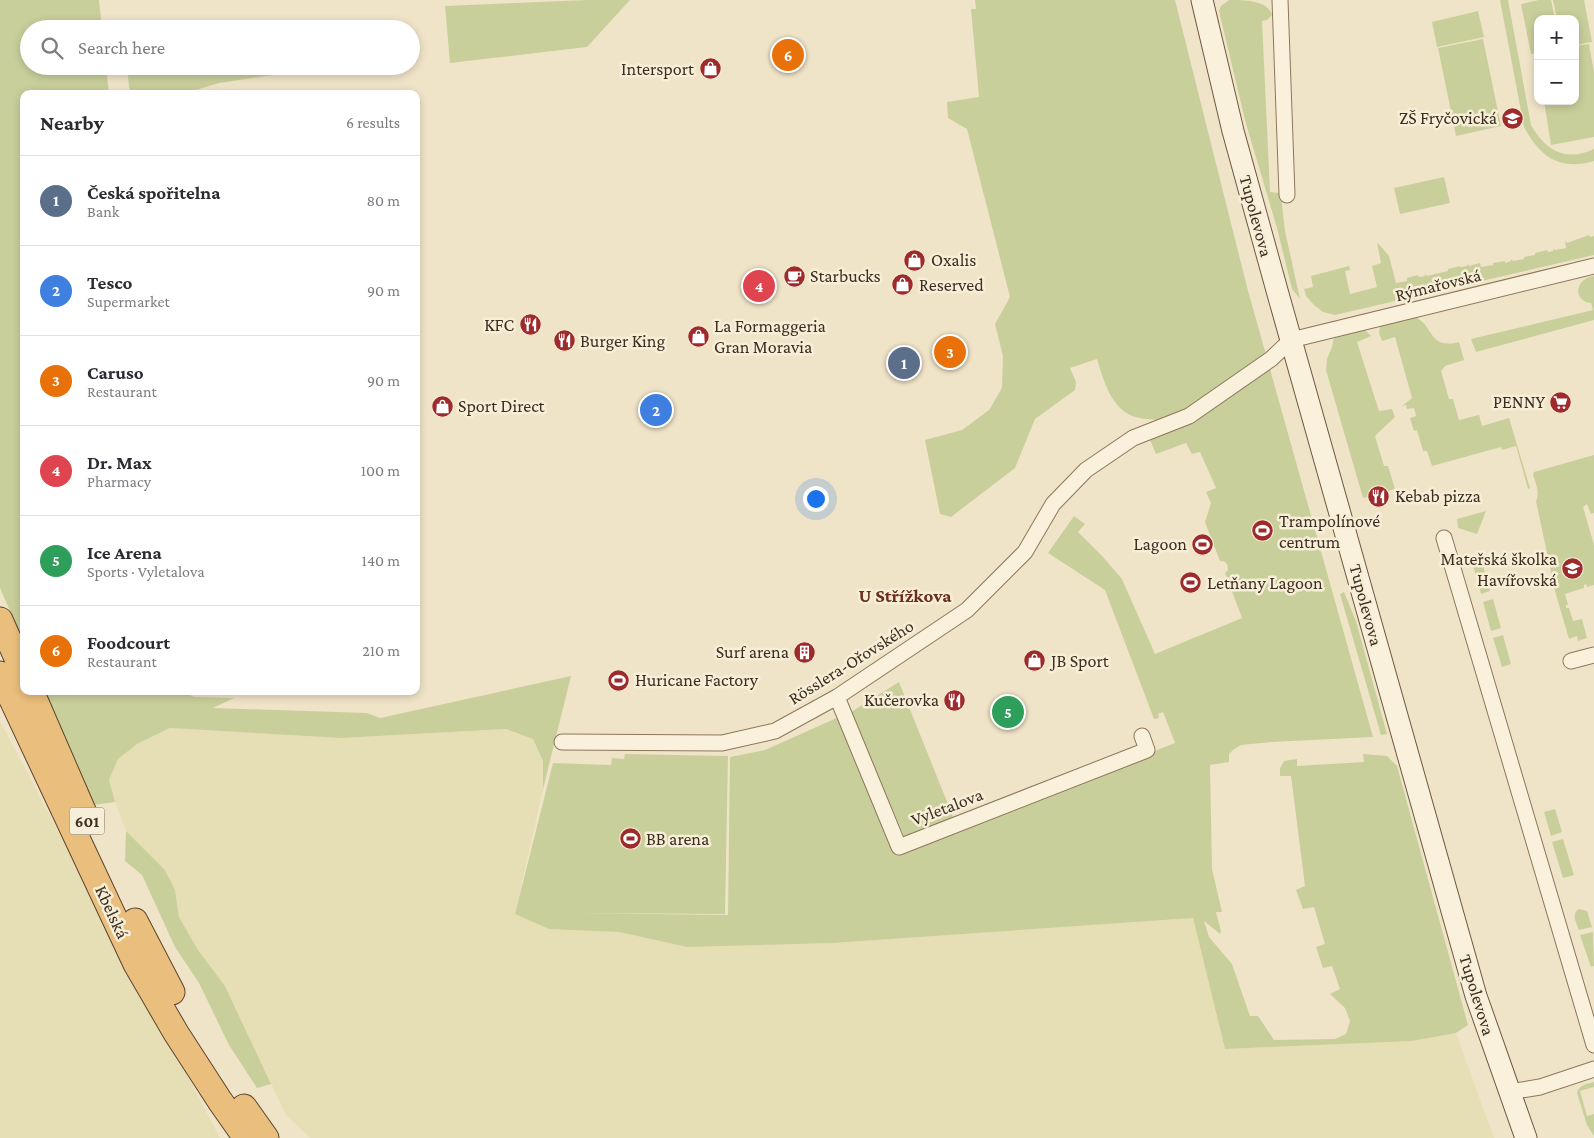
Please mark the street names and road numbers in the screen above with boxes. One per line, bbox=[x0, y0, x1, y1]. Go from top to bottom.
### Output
street label: Tupolevova bbox=[1236, 173, 1276, 259]
street label: Rýmařovská bbox=[1393, 265, 1483, 305]
street label: Tupolevova bbox=[1346, 562, 1386, 648]
street label: Rösslera-Ořovského bbox=[785, 615, 917, 709]
street label: Vyletalova bbox=[908, 784, 986, 830]
road number: 601 bbox=[70, 808, 104, 834]
street label: Kbelská bbox=[91, 882, 133, 942]
street label: Tupolevova bbox=[1455, 952, 1499, 1038]

